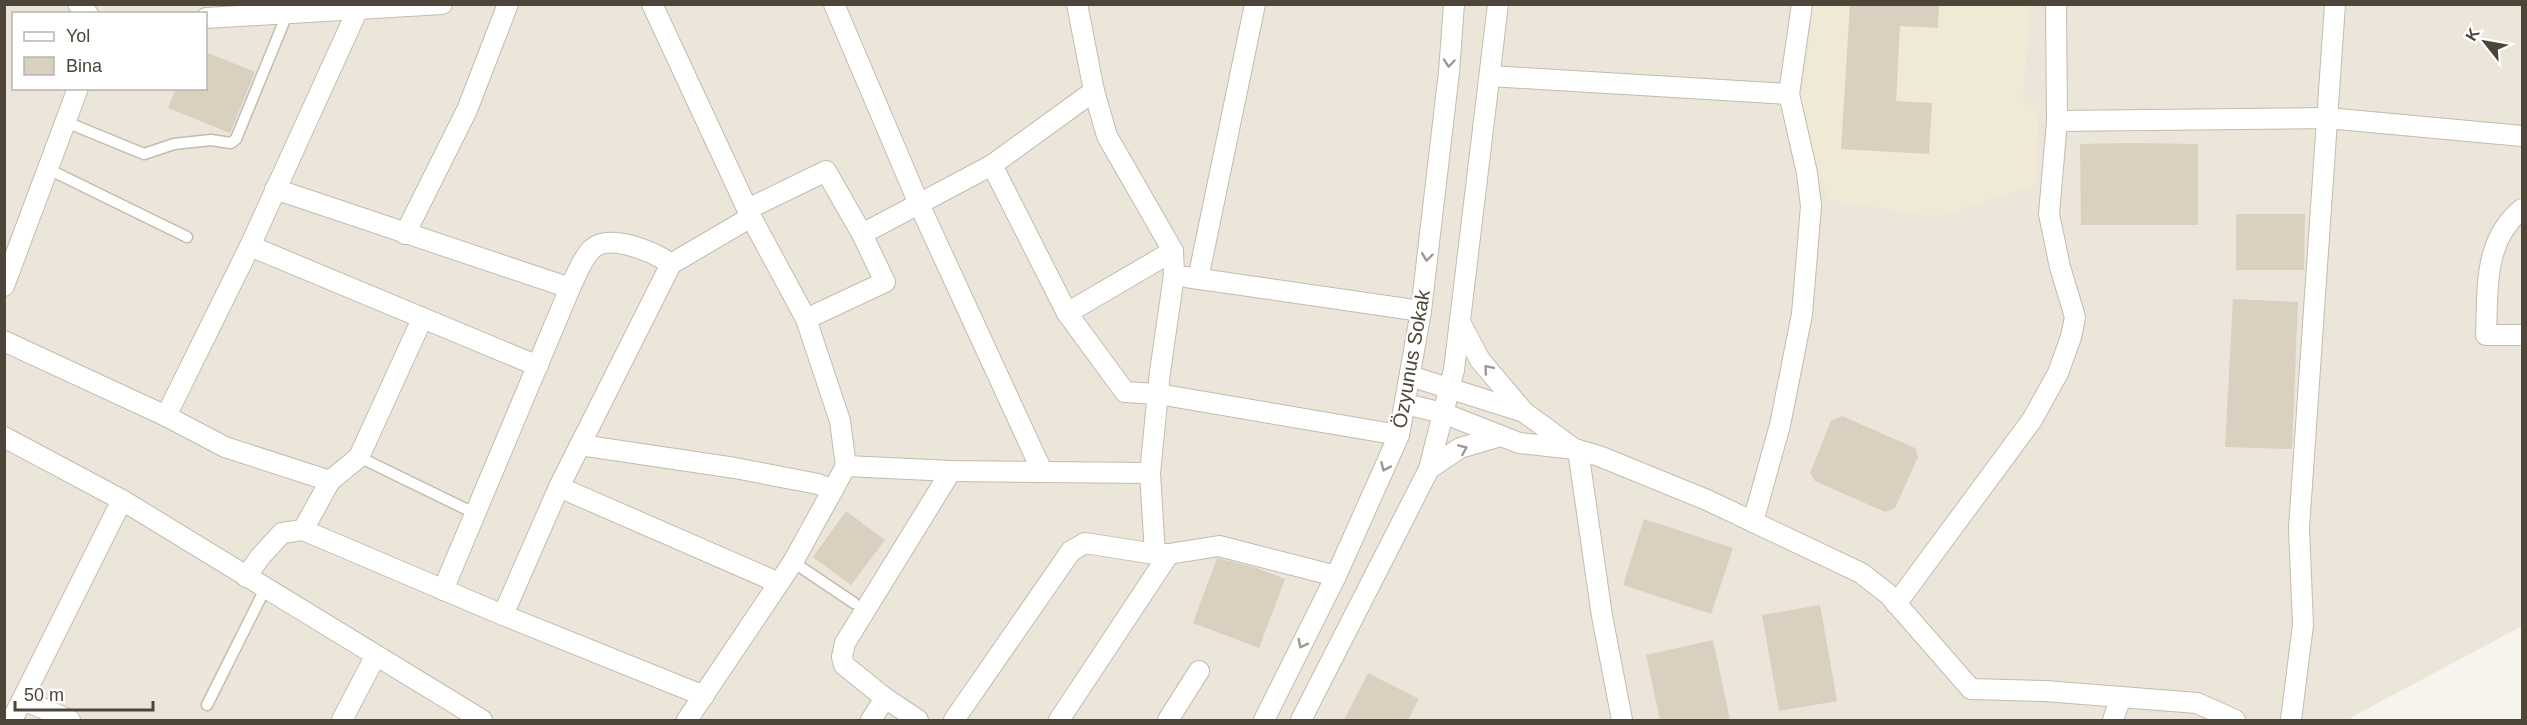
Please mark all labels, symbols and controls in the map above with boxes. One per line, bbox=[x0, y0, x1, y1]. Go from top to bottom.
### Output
legend bbox=[12, 12, 207, 90]
north arrow bbox=[2455, 12, 2515, 72]
text: K bbox=[2462, 25, 2483, 44]
text: Yol bbox=[66, 26, 90, 46]
text: Bina bbox=[66, 56, 103, 76]
one-way arrow bbox=[1443, 58, 1456, 67]
one-way arrow bbox=[1421, 252, 1434, 261]
street label: Özyunus Sokak bbox=[1388, 287, 1434, 430]
one-way arrow bbox=[1485, 365, 1496, 376]
one-way arrow bbox=[1457, 444, 1468, 456]
one-way arrow bbox=[1380, 461, 1392, 472]
one-way arrow bbox=[1298, 637, 1310, 648]
scale bar bbox=[15, 674, 153, 712]
text: 50 m bbox=[24, 685, 64, 705]

